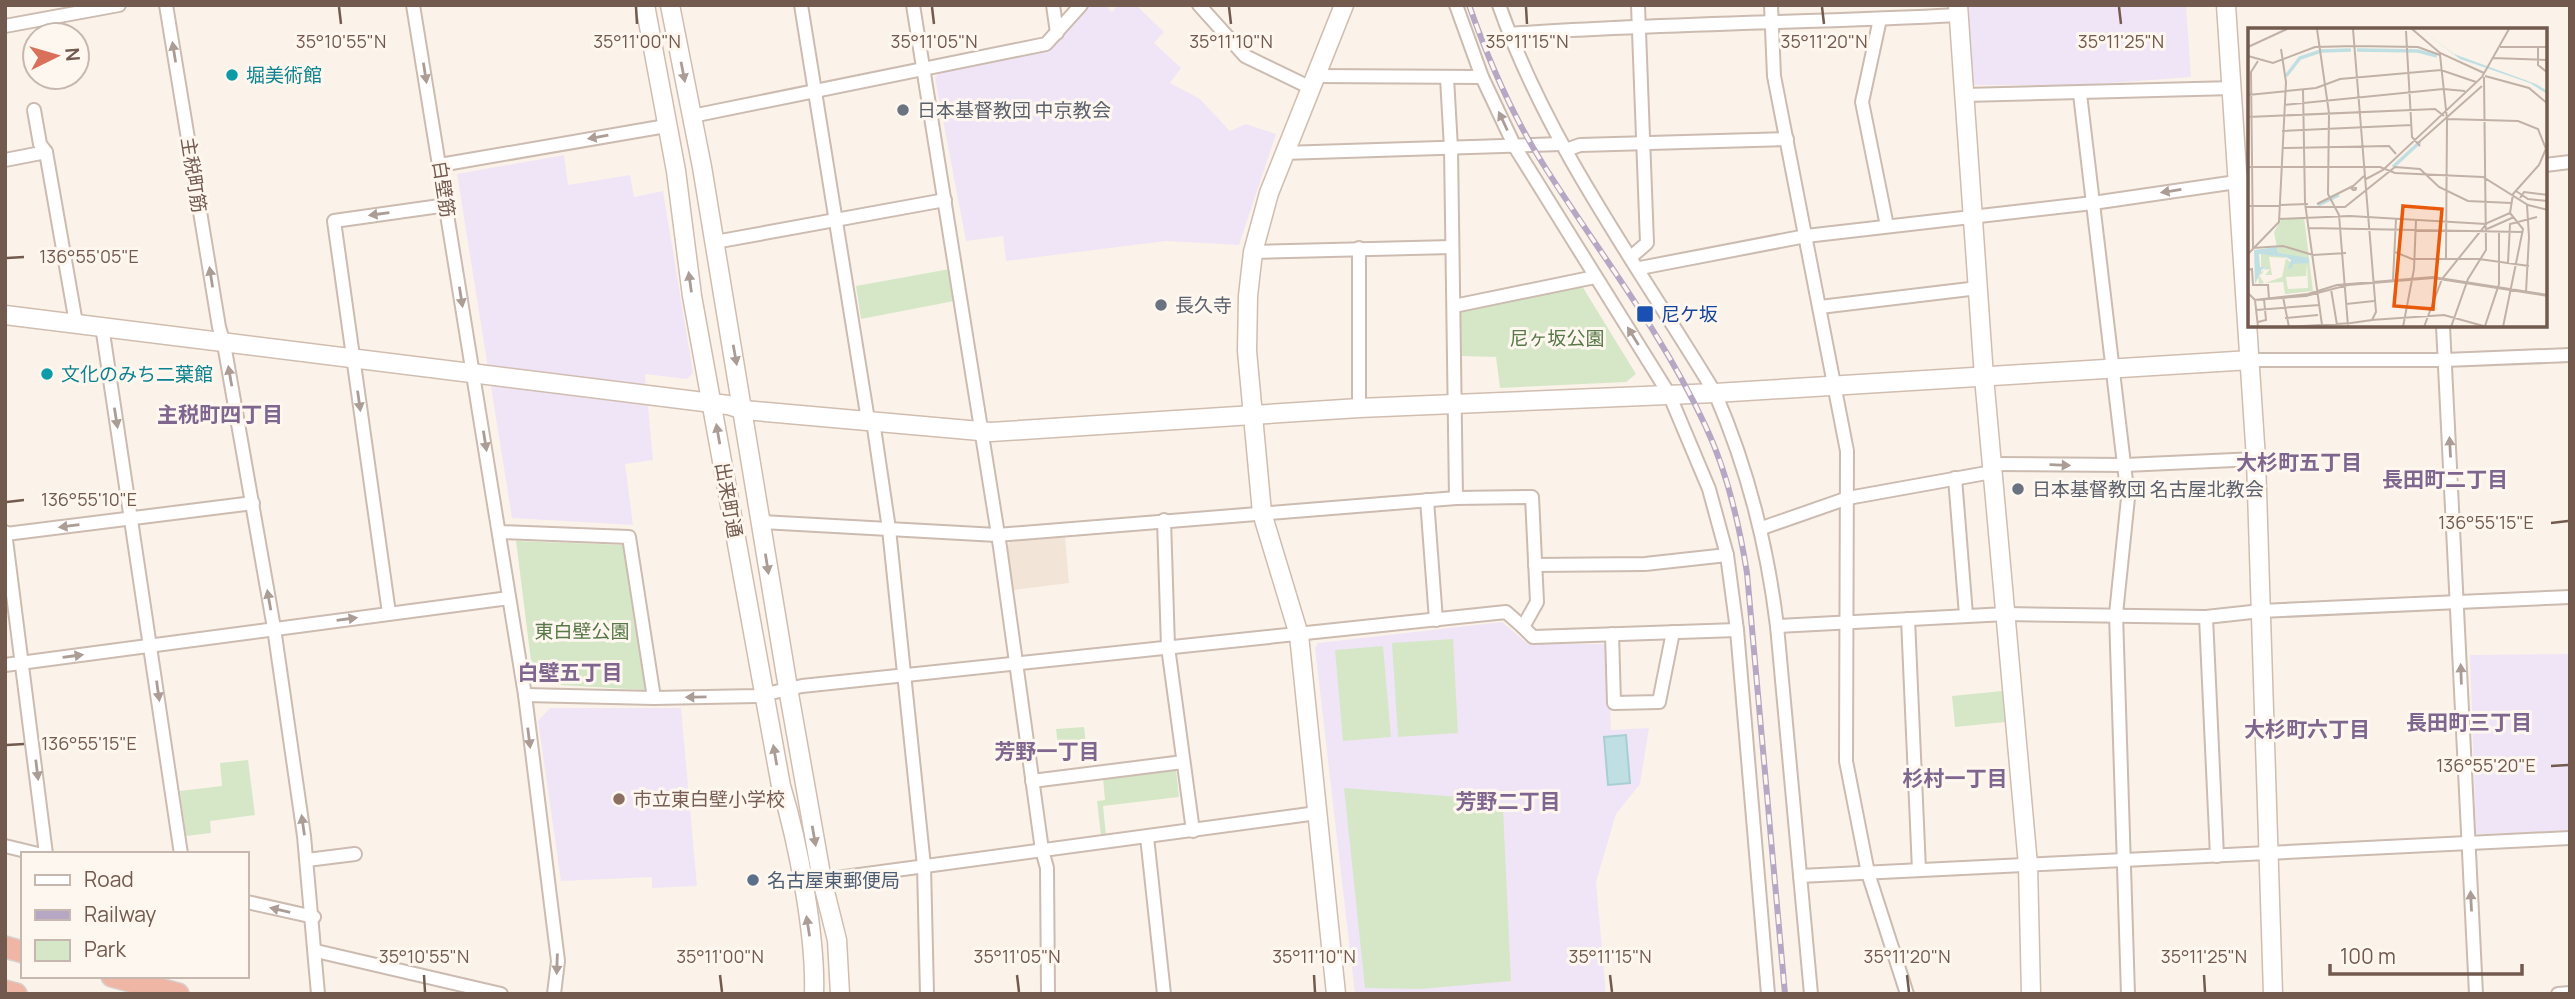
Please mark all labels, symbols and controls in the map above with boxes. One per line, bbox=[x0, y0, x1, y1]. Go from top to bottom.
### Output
north arrow bbox=[21, 21, 91, 91]
inset map bbox=[2248, 28, 2547, 327]
text: 35°10'55"N bbox=[296, 29, 386, 53]
text: 35°11'00"N bbox=[593, 29, 681, 53]
text: 35°11'05"N bbox=[890, 29, 978, 53]
text: 35°11'10"N bbox=[1189, 29, 1273, 53]
text: 35°11'15"N bbox=[1485, 29, 1569, 53]
text: 35°11'20"N bbox=[1781, 29, 1867, 53]
text: 35°11'25"N bbox=[2078, 29, 2164, 53]
one-way arrow bbox=[168, 41, 179, 63]
text: N bbox=[59, 47, 86, 62]
one-way arrow bbox=[678, 61, 689, 83]
place label: 堀美術館 bbox=[246, 62, 322, 88]
one-way arrow bbox=[420, 62, 431, 84]
marker: 堀美術館 bbox=[224, 67, 240, 83]
place label: 日本基督教団 中京教会 bbox=[917, 97, 1111, 123]
marker: 日本基督教団 中京教会 bbox=[895, 102, 911, 118]
one-way arrow bbox=[1497, 111, 1509, 131]
one-way arrow bbox=[587, 132, 609, 143]
street label: 主税町筋 bbox=[175, 135, 213, 215]
street label: 白壁筋 bbox=[427, 159, 461, 219]
one-way arrow bbox=[2160, 186, 2182, 197]
one-way arrow bbox=[368, 209, 390, 220]
text: 136°55'05"E bbox=[39, 244, 139, 268]
one-way arrow bbox=[205, 266, 216, 288]
one-way arrow bbox=[685, 271, 696, 293]
one-way arrow bbox=[456, 286, 467, 308]
place label: 長久寺 bbox=[1175, 292, 1232, 318]
marker: 長久寺 bbox=[1153, 297, 1169, 313]
place label: 尼ケ坂 bbox=[1661, 301, 1718, 327]
marker: 尼ケ坂 bbox=[1635, 304, 1655, 324]
park label: 尼ヶ坂公園 bbox=[1509, 325, 1605, 351]
one-way arrow bbox=[1627, 327, 1640, 346]
one-way arrow bbox=[730, 345, 741, 367]
place label: 文化のみち二葉館 bbox=[61, 361, 213, 387]
one-way arrow bbox=[224, 365, 235, 387]
marker: 文化のみち二葉館 bbox=[39, 366, 55, 382]
one-way arrow bbox=[354, 391, 365, 413]
district label: 主税町四丁目 bbox=[157, 400, 283, 428]
one-way arrow bbox=[111, 407, 122, 429]
one-way arrow bbox=[712, 423, 723, 445]
one-way arrow bbox=[480, 430, 491, 452]
one-way arrow bbox=[2445, 435, 2456, 457]
district label: 大杉町五丁目 bbox=[2236, 448, 2362, 476]
one-way arrow bbox=[2050, 459, 2072, 470]
street label: 出来町通 bbox=[710, 460, 748, 540]
district label: 長田町二丁目 bbox=[2382, 465, 2508, 493]
place label: 日本基督教団 名古屋北教会 bbox=[2032, 476, 2264, 502]
marker: 日本基督教団 名古屋北教会 bbox=[2010, 481, 2026, 497]
text: 136°55'10"E bbox=[41, 487, 137, 511]
text: 136°55'15"E bbox=[2438, 510, 2534, 534]
one-way arrow bbox=[57, 520, 79, 531]
one-way arrow bbox=[762, 553, 773, 575]
one-way arrow bbox=[263, 589, 274, 611]
one-way arrow bbox=[336, 613, 358, 624]
park label: 東白壁公園 bbox=[534, 618, 630, 644]
one-way arrow bbox=[62, 650, 84, 661]
district label: 白壁五丁目 bbox=[518, 658, 623, 686]
one-way arrow bbox=[2455, 663, 2466, 685]
one-way arrow bbox=[153, 680, 164, 702]
one-way arrow bbox=[685, 691, 707, 703]
district label: 長田町三丁目 bbox=[2406, 708, 2532, 736]
district label: 大杉町六丁目 bbox=[2244, 715, 2370, 743]
one-way arrow bbox=[524, 728, 535, 750]
text: 136°55'15"E bbox=[41, 731, 137, 755]
district label: 芳野一丁目 bbox=[995, 737, 1100, 765]
one-way arrow bbox=[769, 744, 780, 766]
text: 136°55'20"E bbox=[2436, 753, 2536, 777]
one-way arrow bbox=[31, 759, 42, 781]
district label: 杉村一丁目 bbox=[1903, 764, 2008, 792]
place label: 市立東白壁小学校 bbox=[633, 786, 785, 812]
district label: 芳野二丁目 bbox=[1456, 787, 1561, 815]
marker: 市立東白壁小学校 bbox=[611, 791, 627, 807]
one-way arrow bbox=[297, 814, 308, 836]
one-way arrow bbox=[809, 825, 820, 847]
legend bbox=[21, 852, 248, 978]
text: Road bbox=[84, 865, 134, 893]
place label: 名古屋東郵便局 bbox=[767, 867, 900, 893]
marker: 名古屋東郵便局 bbox=[745, 872, 761, 888]
one-way arrow bbox=[2466, 890, 2477, 912]
text: Railway bbox=[84, 900, 156, 928]
one-way arrow bbox=[269, 904, 291, 915]
one-way arrow bbox=[802, 915, 813, 937]
scale bar bbox=[2330, 932, 2522, 976]
text: Park bbox=[84, 935, 126, 963]
text: 100 m bbox=[2340, 942, 2396, 970]
text: 35°10'55"N bbox=[379, 944, 469, 968]
text: 35°11'00"N bbox=[676, 944, 764, 968]
text: 35°11'05"N bbox=[973, 944, 1061, 968]
text: 35°11'10"N bbox=[1272, 944, 1356, 968]
text: 35°11'15"N bbox=[1568, 944, 1652, 968]
text: 35°11'20"N bbox=[1864, 944, 1950, 968]
text: 35°11'25"N bbox=[2161, 944, 2247, 968]
one-way arrow bbox=[551, 953, 562, 975]

